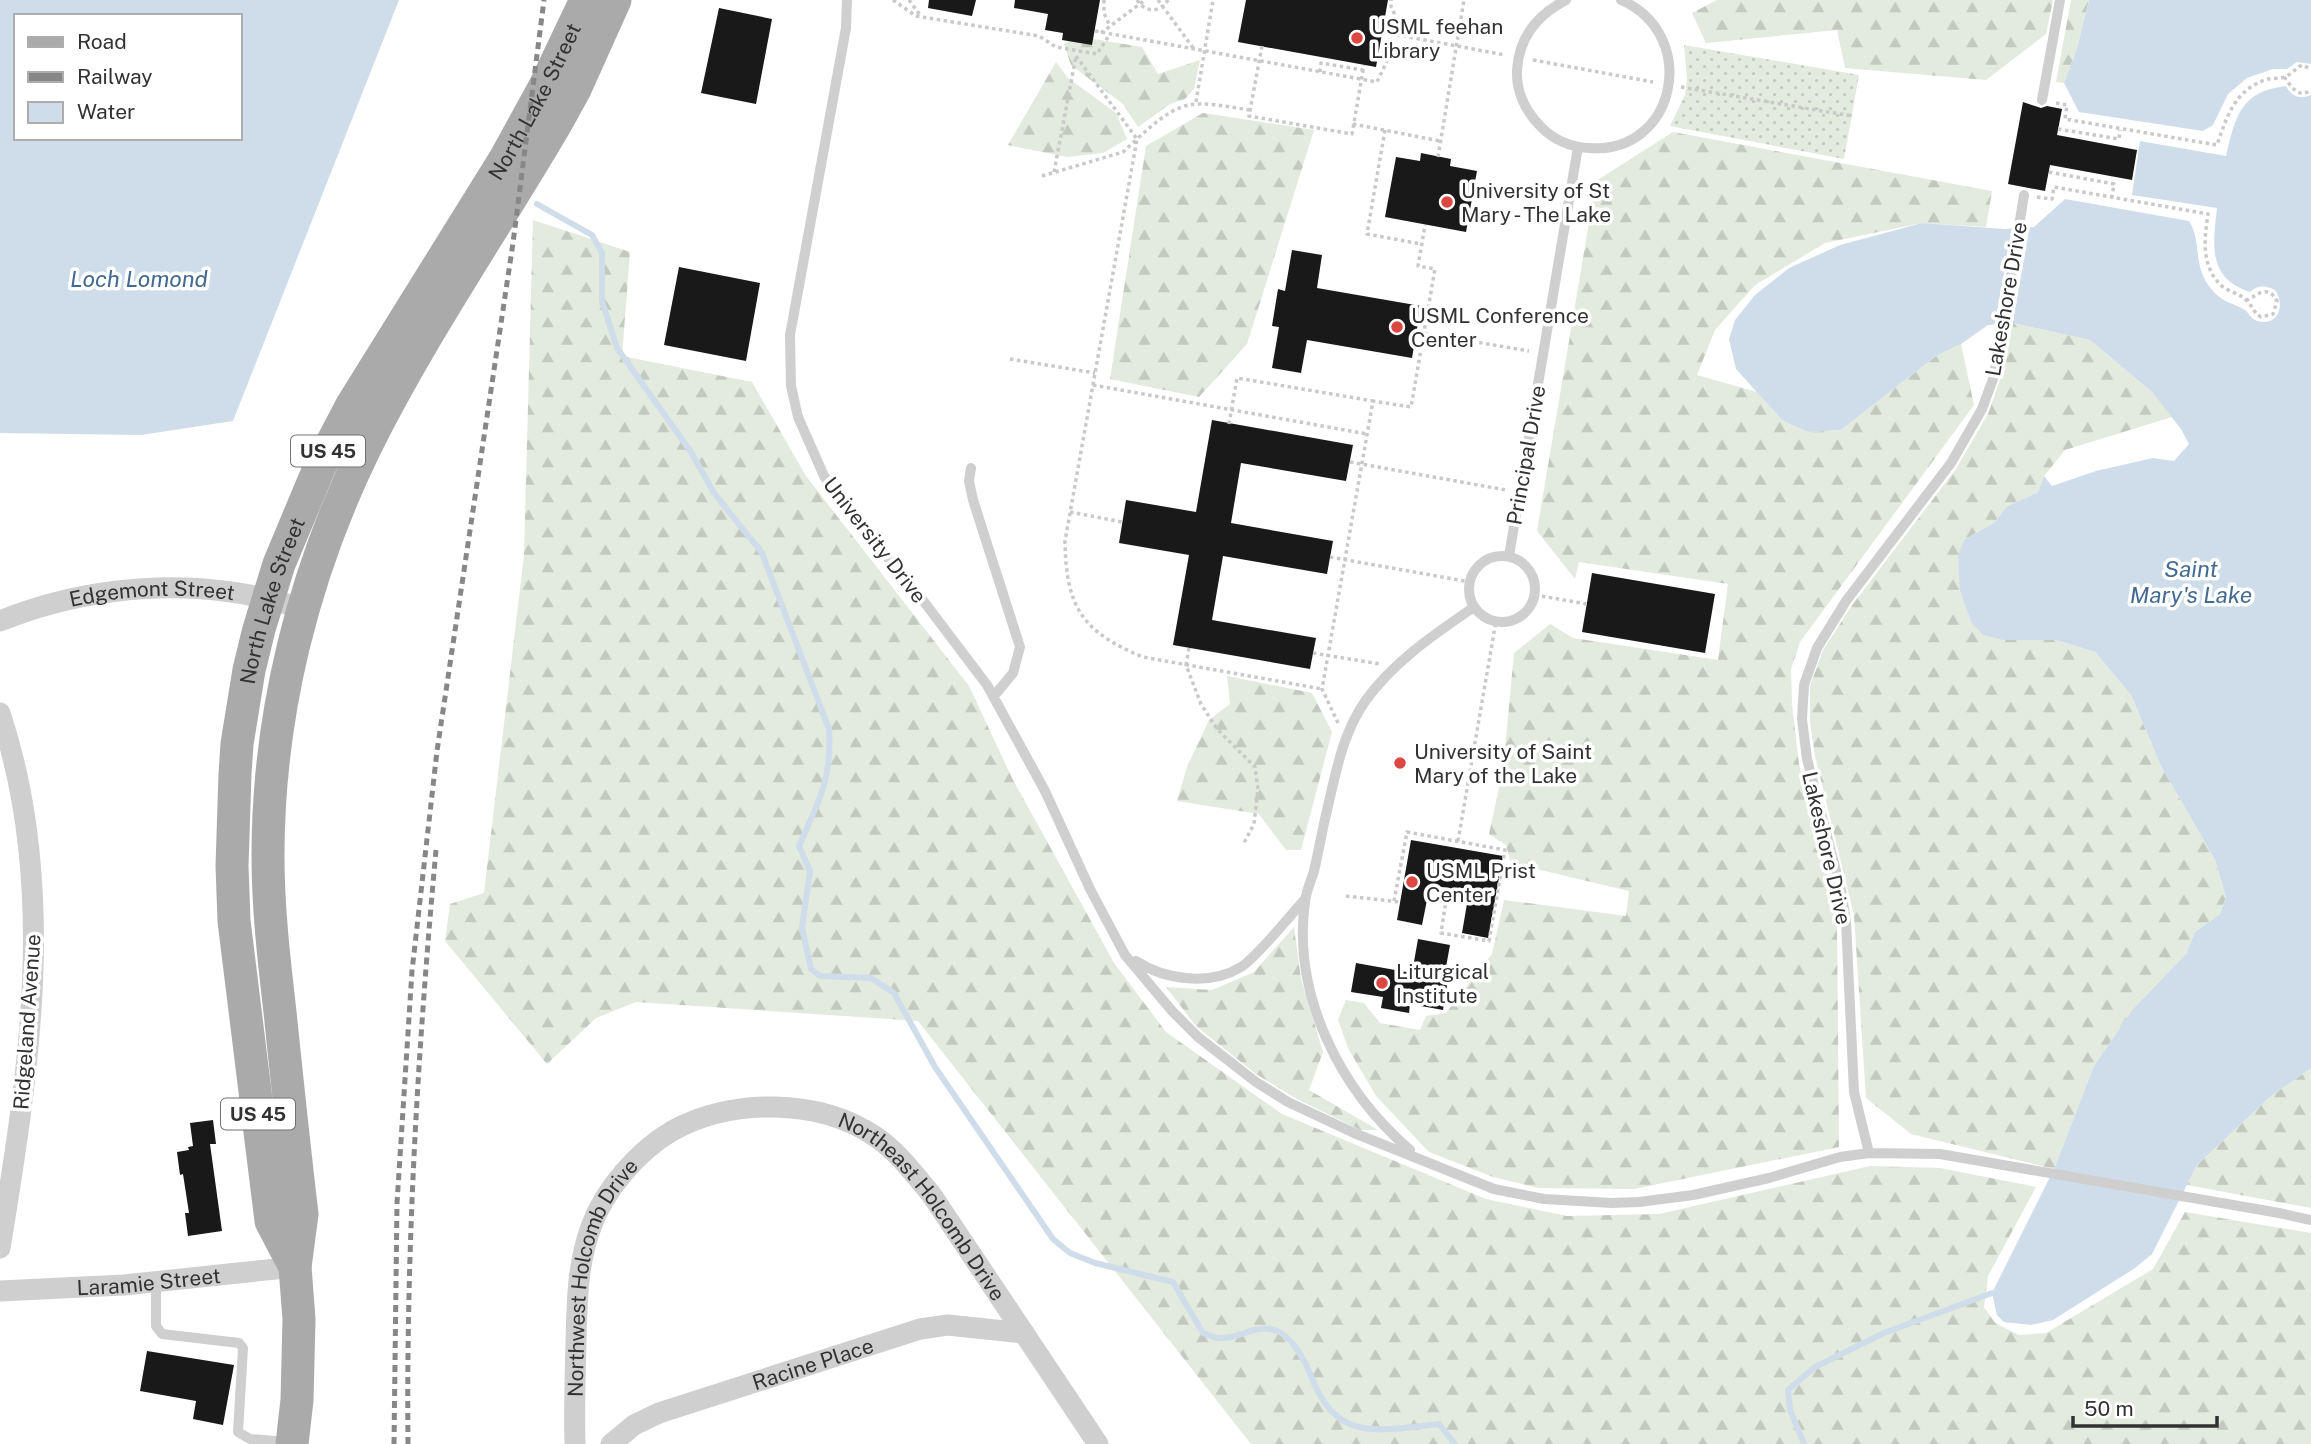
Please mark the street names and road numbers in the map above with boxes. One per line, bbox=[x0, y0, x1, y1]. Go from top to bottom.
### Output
street label: North Lake Street bbox=[483, 19, 586, 184]
street label: Lakeshore Drive bbox=[1980, 220, 2032, 378]
street label: Principal Drive bbox=[1501, 383, 1551, 527]
road number: US 45 bbox=[291, 436, 365, 466]
street label: University Drive bbox=[818, 472, 932, 608]
street label: North Lake Street bbox=[234, 514, 310, 686]
street label: Edgemont Street bbox=[67, 575, 237, 612]
street label: Lakeshore Drive bbox=[1797, 769, 1857, 927]
street label: Ridgeland Avenue bbox=[8, 933, 46, 1111]
road number: US 45 bbox=[221, 1098, 295, 1130]
street label: Northeast Holcomb Drive bbox=[835, 1107, 1011, 1305]
street label: Northwest Holcomb Drive bbox=[562, 1153, 643, 1397]
street label: Laramie Street bbox=[76, 1262, 222, 1300]
street label: Racine Place bbox=[749, 1332, 876, 1395]

